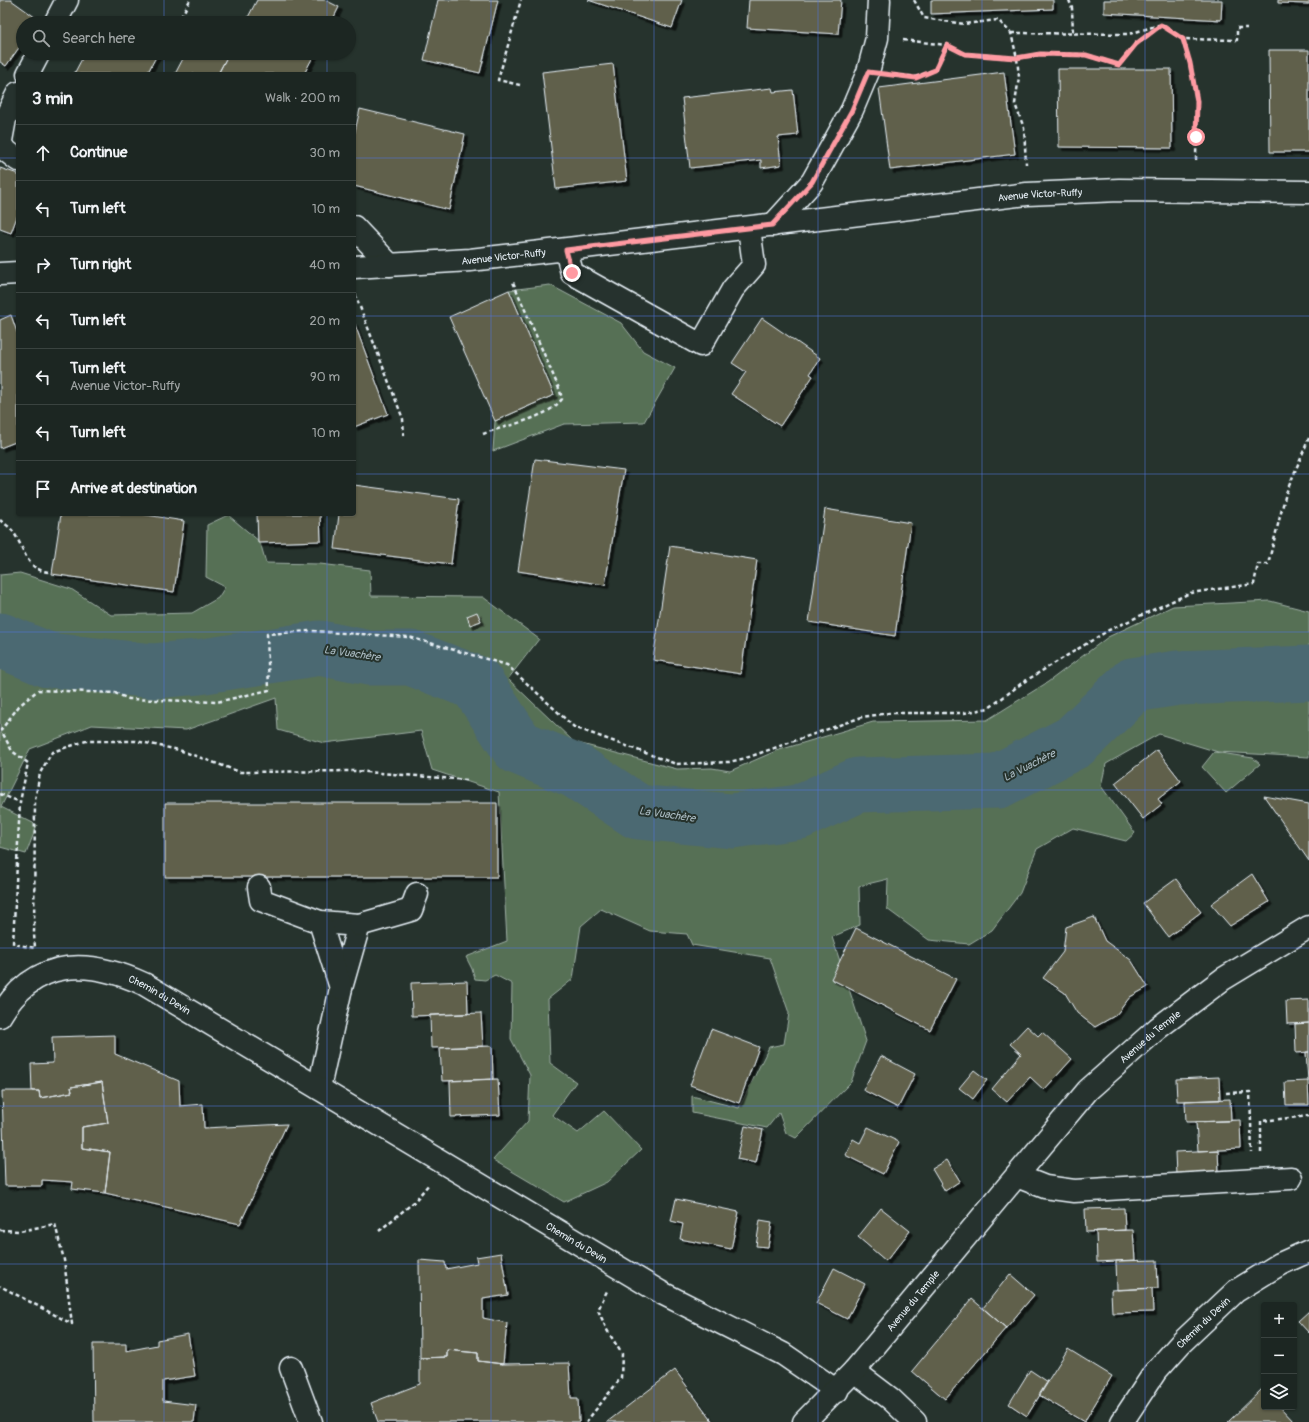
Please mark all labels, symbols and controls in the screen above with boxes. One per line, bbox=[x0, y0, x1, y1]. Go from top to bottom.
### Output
search box bbox=[16, 16, 356, 60]
icon: search bbox=[30, 27, 52, 49]
text: Search here bbox=[62, 29, 135, 48]
text: 3 min bbox=[32, 88, 73, 109]
text: Walk · 200 m bbox=[265, 90, 340, 106]
route start bbox=[1187, 128, 1205, 146]
icon: ahead bbox=[32, 142, 54, 164]
text: Continue bbox=[70, 143, 128, 162]
text: 30 m bbox=[310, 145, 340, 161]
street label: Avenue Victor-Ruffy bbox=[997, 187, 1083, 204]
icon: left bbox=[32, 198, 54, 220]
text: Turn left bbox=[70, 199, 126, 218]
text: 10 m bbox=[312, 201, 340, 217]
street label: Avenue Victor-Ruffy bbox=[461, 246, 547, 268]
icon: right bbox=[32, 254, 54, 276]
text: Turn right bbox=[70, 255, 131, 274]
text: 40 m bbox=[309, 257, 340, 273]
route end bbox=[563, 264, 581, 282]
icon: left bbox=[32, 310, 54, 332]
text: Turn left bbox=[70, 311, 126, 330]
text: 20 m bbox=[309, 313, 340, 329]
text: Turn left bbox=[70, 359, 126, 378]
icon: left bbox=[32, 366, 54, 388]
text: 90 m bbox=[310, 369, 340, 385]
text: Avenue Victor-Ruffy bbox=[70, 378, 180, 394]
icon: left bbox=[32, 422, 54, 444]
text: Turn left bbox=[70, 423, 126, 442]
text: 10 m bbox=[312, 425, 340, 441]
icon: arrive bbox=[32, 478, 54, 500]
text: Arrive at destination bbox=[70, 479, 197, 498]
water label: La Vuachère bbox=[323, 643, 382, 664]
water label: La Vuachère bbox=[1001, 746, 1059, 784]
water label: La Vuachère bbox=[638, 804, 697, 825]
street label: Chemin du Devin bbox=[127, 973, 193, 1018]
street label: Avenue du Temple bbox=[1118, 1008, 1183, 1066]
street label: Chemin du Devin bbox=[543, 1220, 609, 1266]
street label: Avenue du Temple bbox=[885, 1268, 942, 1334]
street label: Chemin du Devin bbox=[1174, 1295, 1233, 1351]
map controls bbox=[1261, 1302, 1297, 1410]
button: + bbox=[1261, 1302, 1297, 1338]
button: − bbox=[1261, 1338, 1297, 1374]
button: layers bbox=[1261, 1374, 1297, 1410]

